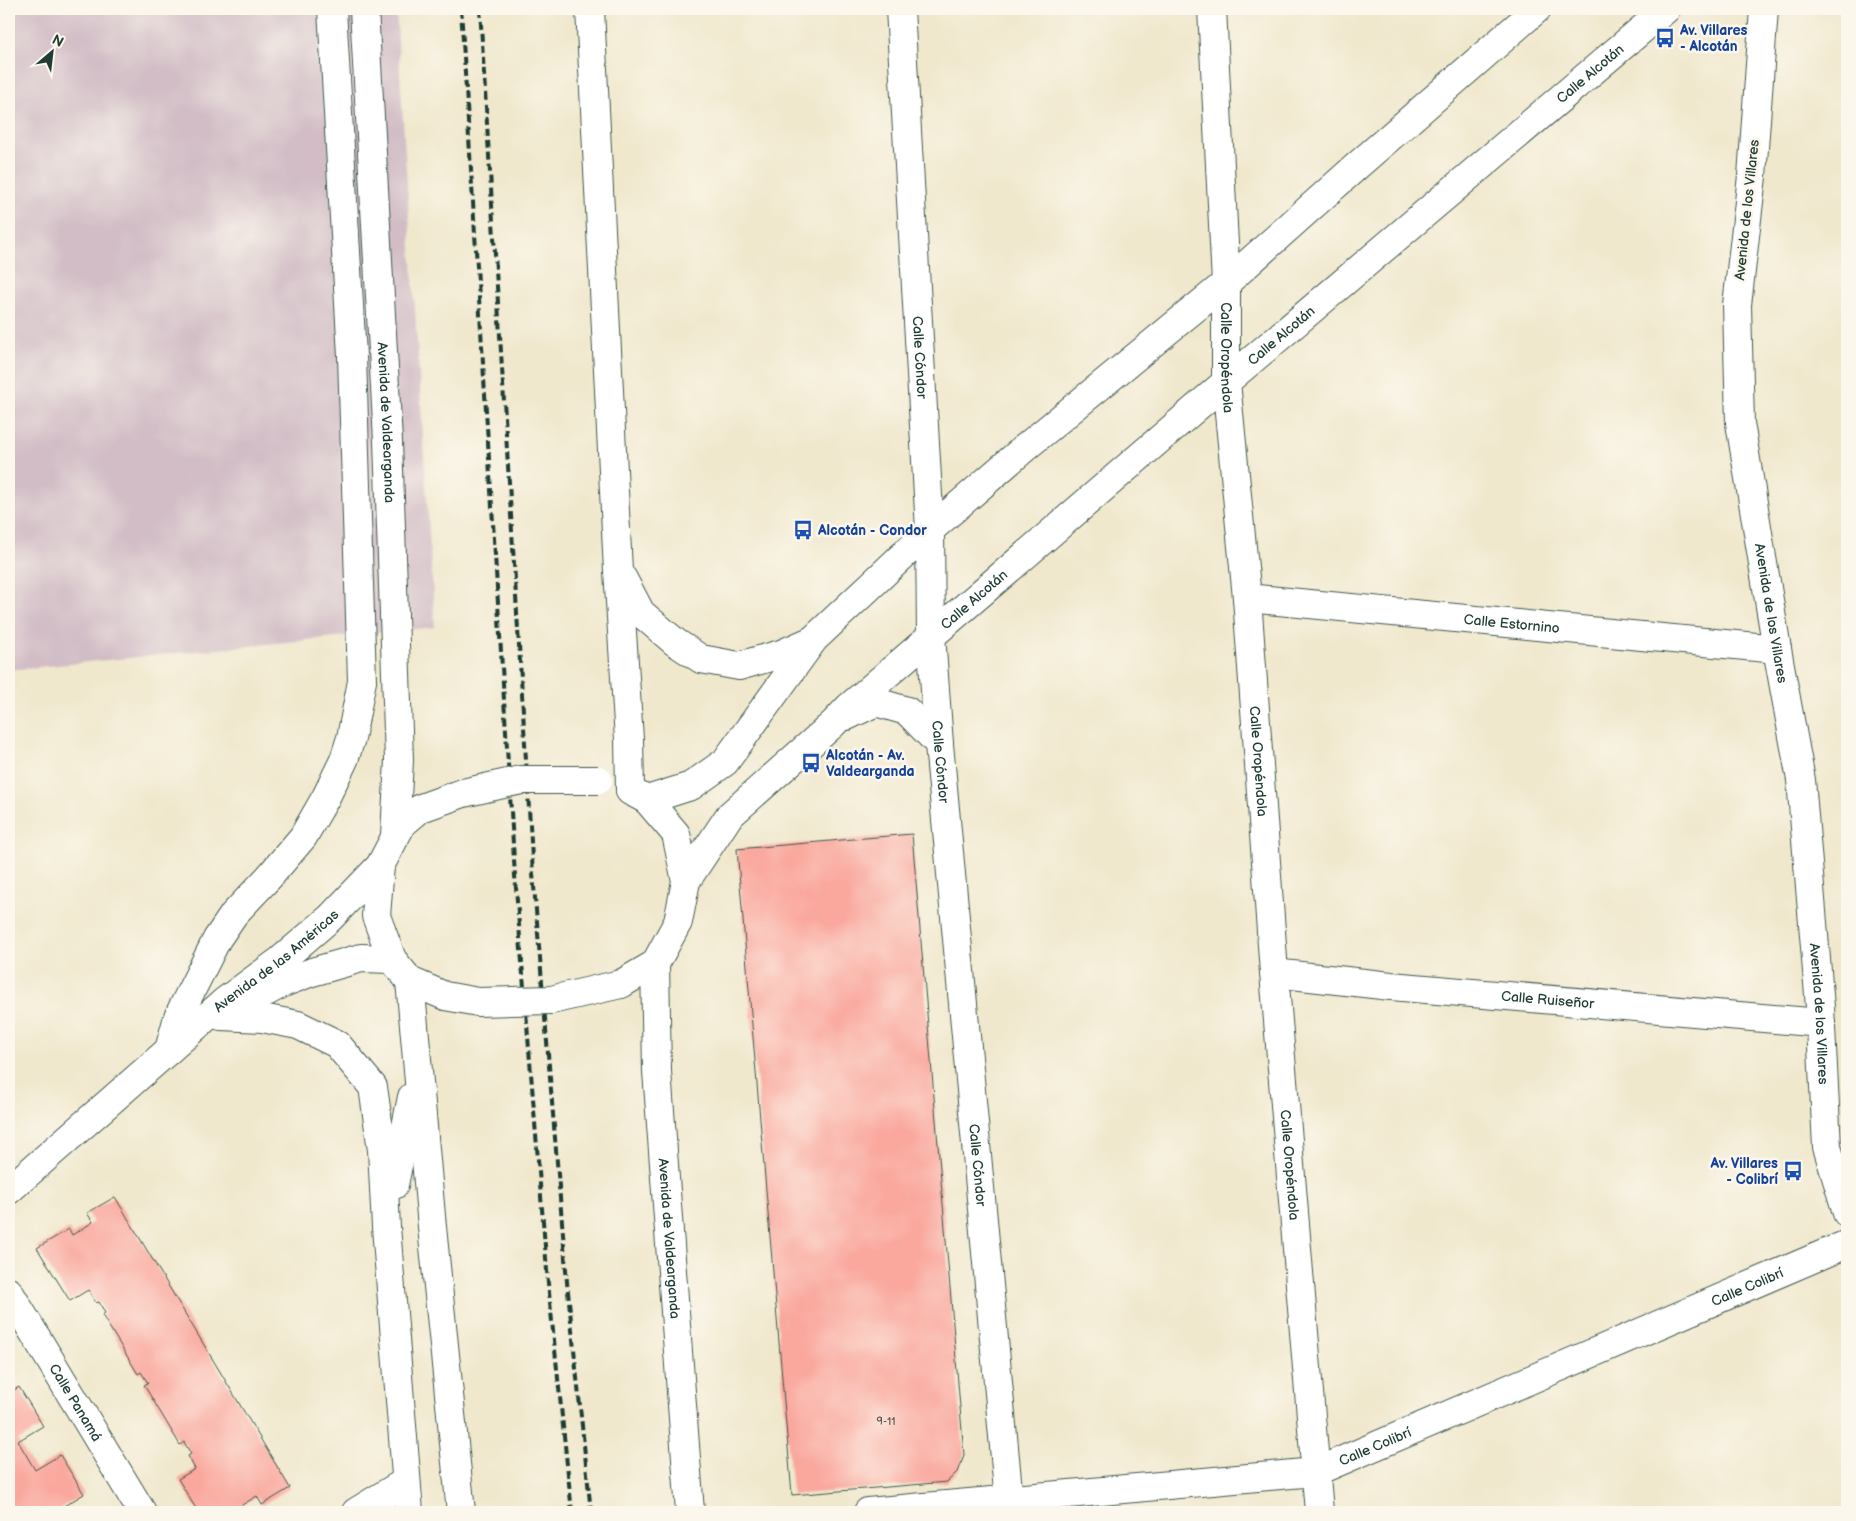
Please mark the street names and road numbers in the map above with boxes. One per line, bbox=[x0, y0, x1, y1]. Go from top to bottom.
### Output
street label: Calle Alcotán bbox=[1553, 40, 1627, 107]
street label: Avenida de los Villares bbox=[1731, 139, 1763, 281]
street label: Calle Oropéndola bbox=[1217, 302, 1237, 414]
street label: Calle Alcotán bbox=[1244, 302, 1318, 369]
street label: Calle Cóndor bbox=[909, 315, 931, 400]
street label: Avenida de Valdearganda bbox=[374, 341, 399, 503]
street label: Avenida de los Villares bbox=[1751, 542, 1792, 684]
street label: Calle Alcotán bbox=[937, 566, 1011, 633]
street label: Calle Estornino bbox=[1463, 610, 1561, 637]
street label: Calle Oropéndola bbox=[1246, 705, 1271, 817]
street label: Calle Cóndor bbox=[929, 720, 953, 805]
street label: Avenida de las Américas bbox=[210, 906, 342, 1016]
street label: Avenida de los Villares bbox=[1806, 942, 1832, 1085]
street label: Calle Ruiseñor bbox=[1500, 987, 1596, 1012]
street label: Calle Oropéndola bbox=[1277, 1109, 1303, 1221]
street label: Calle Cóndor bbox=[966, 1123, 990, 1208]
street label: Avenida de Valdearganda bbox=[655, 1157, 684, 1320]
street label: Calle Colibrí bbox=[1709, 1264, 1786, 1310]
street label: Calle Panamá bbox=[46, 1360, 106, 1444]
street label: Calle Colibrí bbox=[1336, 1423, 1414, 1469]

